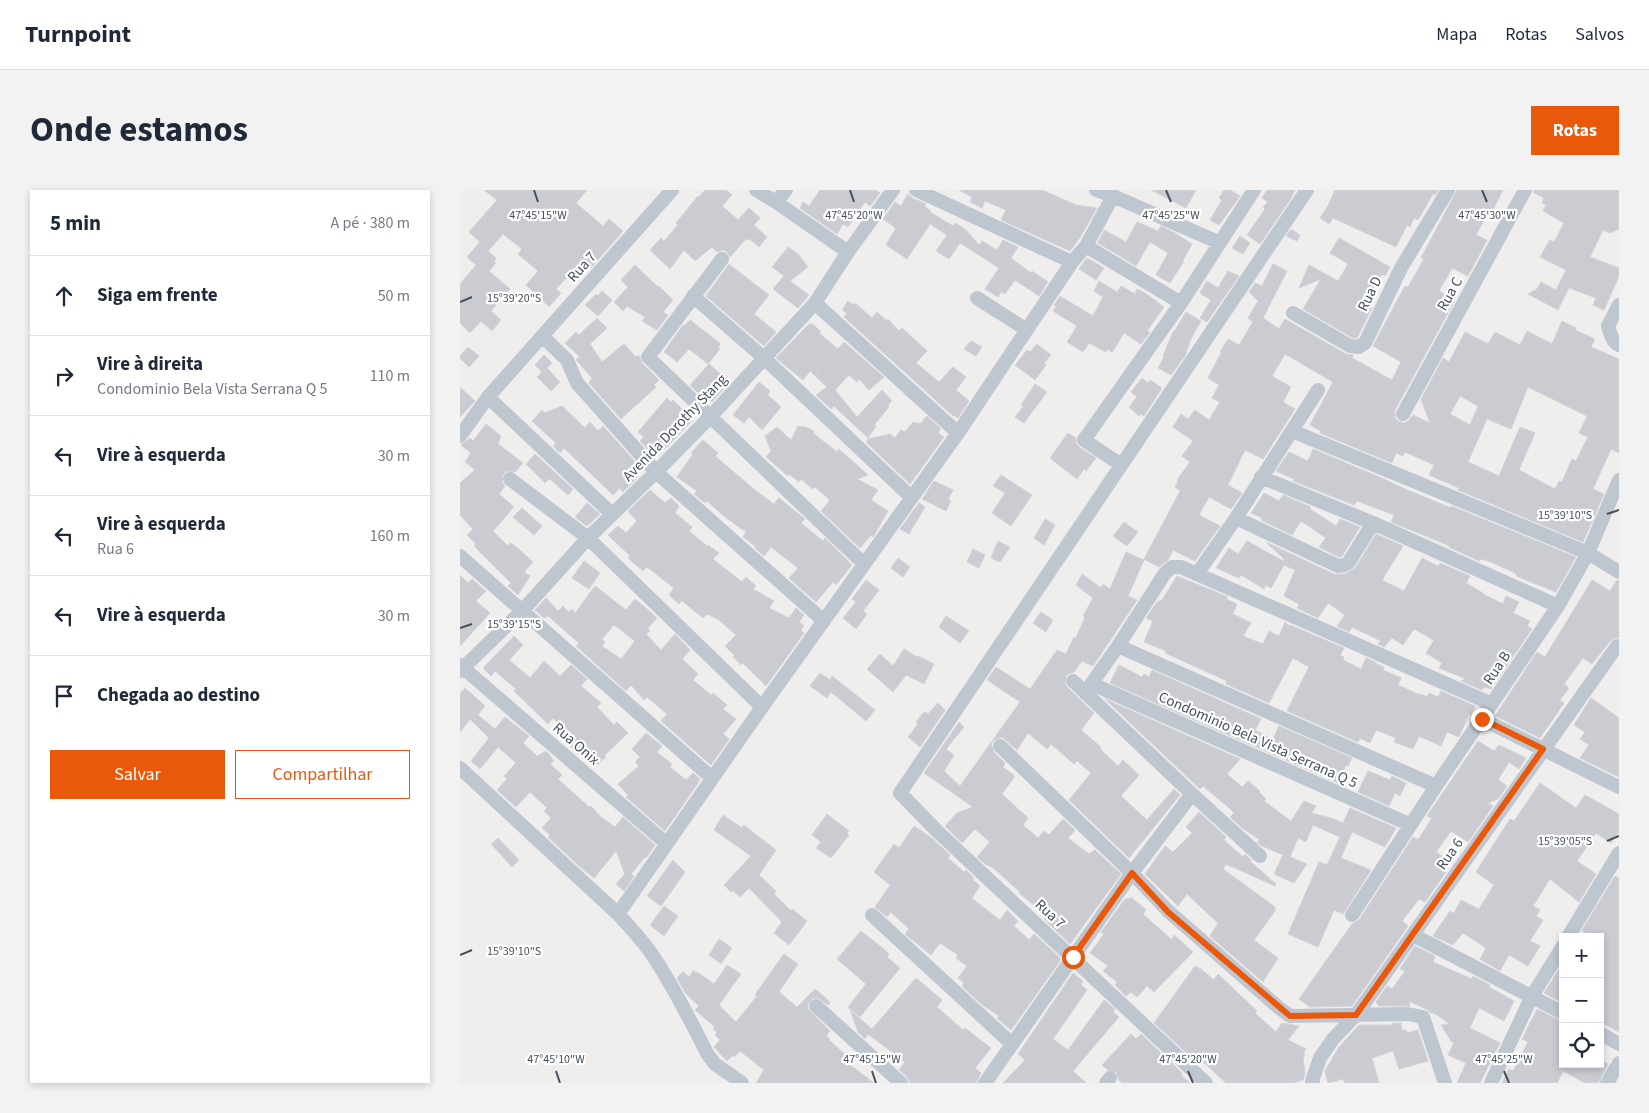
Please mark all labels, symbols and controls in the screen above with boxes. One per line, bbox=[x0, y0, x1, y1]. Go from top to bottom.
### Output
text: Turnpoint bbox=[25, 17, 131, 52]
text: Mapa bbox=[1436, 22, 1477, 47]
text: Rotas bbox=[1505, 22, 1547, 47]
text: Salvos bbox=[1575, 22, 1624, 47]
text: Onde estamos bbox=[30, 105, 248, 155]
button: Rotas bbox=[1531, 106, 1619, 155]
text: 47°45'15"W bbox=[509, 207, 567, 224]
text: 47°45'20"W bbox=[825, 207, 883, 224]
text: 47°45'25"W bbox=[1142, 207, 1200, 224]
text: 47°45'30"W bbox=[1458, 207, 1516, 224]
text: 5 min bbox=[50, 208, 101, 238]
text: A pé · 380 m bbox=[331, 212, 410, 234]
street label: Rua 7 bbox=[563, 247, 601, 287]
street label: Rua D bbox=[1353, 273, 1387, 315]
street label: Rua C bbox=[1432, 273, 1468, 315]
icon: ahead bbox=[50, 282, 78, 310]
text: Siga em frente bbox=[97, 282, 218, 309]
text: 50 m bbox=[378, 285, 410, 307]
text: 15°39'20"S bbox=[487, 290, 541, 307]
text: Vire à direita bbox=[97, 351, 203, 378]
icon: right bbox=[50, 362, 78, 390]
text: 110 m bbox=[370, 365, 410, 387]
street label: Avenida Dorothy Stang bbox=[618, 369, 732, 487]
text: Condominio Bela Vista Serrana Q 5 bbox=[97, 378, 328, 400]
icon: left bbox=[50, 442, 78, 470]
text: Vire à esquerda bbox=[97, 442, 226, 469]
text: 30 m bbox=[378, 445, 410, 467]
text: 15°39'10"S bbox=[1538, 507, 1592, 524]
text: Vire à esquerda bbox=[97, 511, 226, 538]
icon: left bbox=[50, 522, 78, 550]
text: 160 m bbox=[370, 525, 410, 547]
text: Rua 6 bbox=[97, 538, 134, 560]
icon: left bbox=[50, 602, 78, 630]
text: Vire à esquerda bbox=[97, 602, 226, 629]
text: 30 m bbox=[378, 605, 410, 627]
text: 15°39'15"S bbox=[487, 616, 541, 633]
street label: Rua B bbox=[1478, 647, 1516, 689]
icon: arrive bbox=[50, 682, 78, 710]
text: Chegada ao destino bbox=[97, 682, 260, 709]
street label: Condominio Bela Vista Serrana Q 5 bbox=[1155, 686, 1361, 794]
route end bbox=[1471, 708, 1494, 731]
street label: Rua Onix bbox=[548, 718, 604, 770]
button: Salvar bbox=[50, 750, 225, 799]
button: Compartilhar bbox=[235, 750, 410, 799]
text: 15°39'05"S bbox=[1538, 833, 1592, 850]
street label: Rua 6 bbox=[1431, 834, 1469, 874]
street label: Rua 7 bbox=[1030, 894, 1070, 934]
map controls bbox=[1559, 933, 1604, 1068]
button: + bbox=[1559, 933, 1604, 978]
text: 15°39'10"S bbox=[487, 943, 541, 960]
route start bbox=[1062, 946, 1085, 969]
button: − bbox=[1559, 978, 1604, 1023]
button: locate bbox=[1559, 1023, 1604, 1068]
text: 47°45'10"W bbox=[527, 1051, 585, 1068]
text: 47°45'15"W bbox=[843, 1051, 901, 1068]
text: 47°45'20"W bbox=[1159, 1051, 1217, 1068]
text: 47°45'25"W bbox=[1475, 1051, 1533, 1068]

